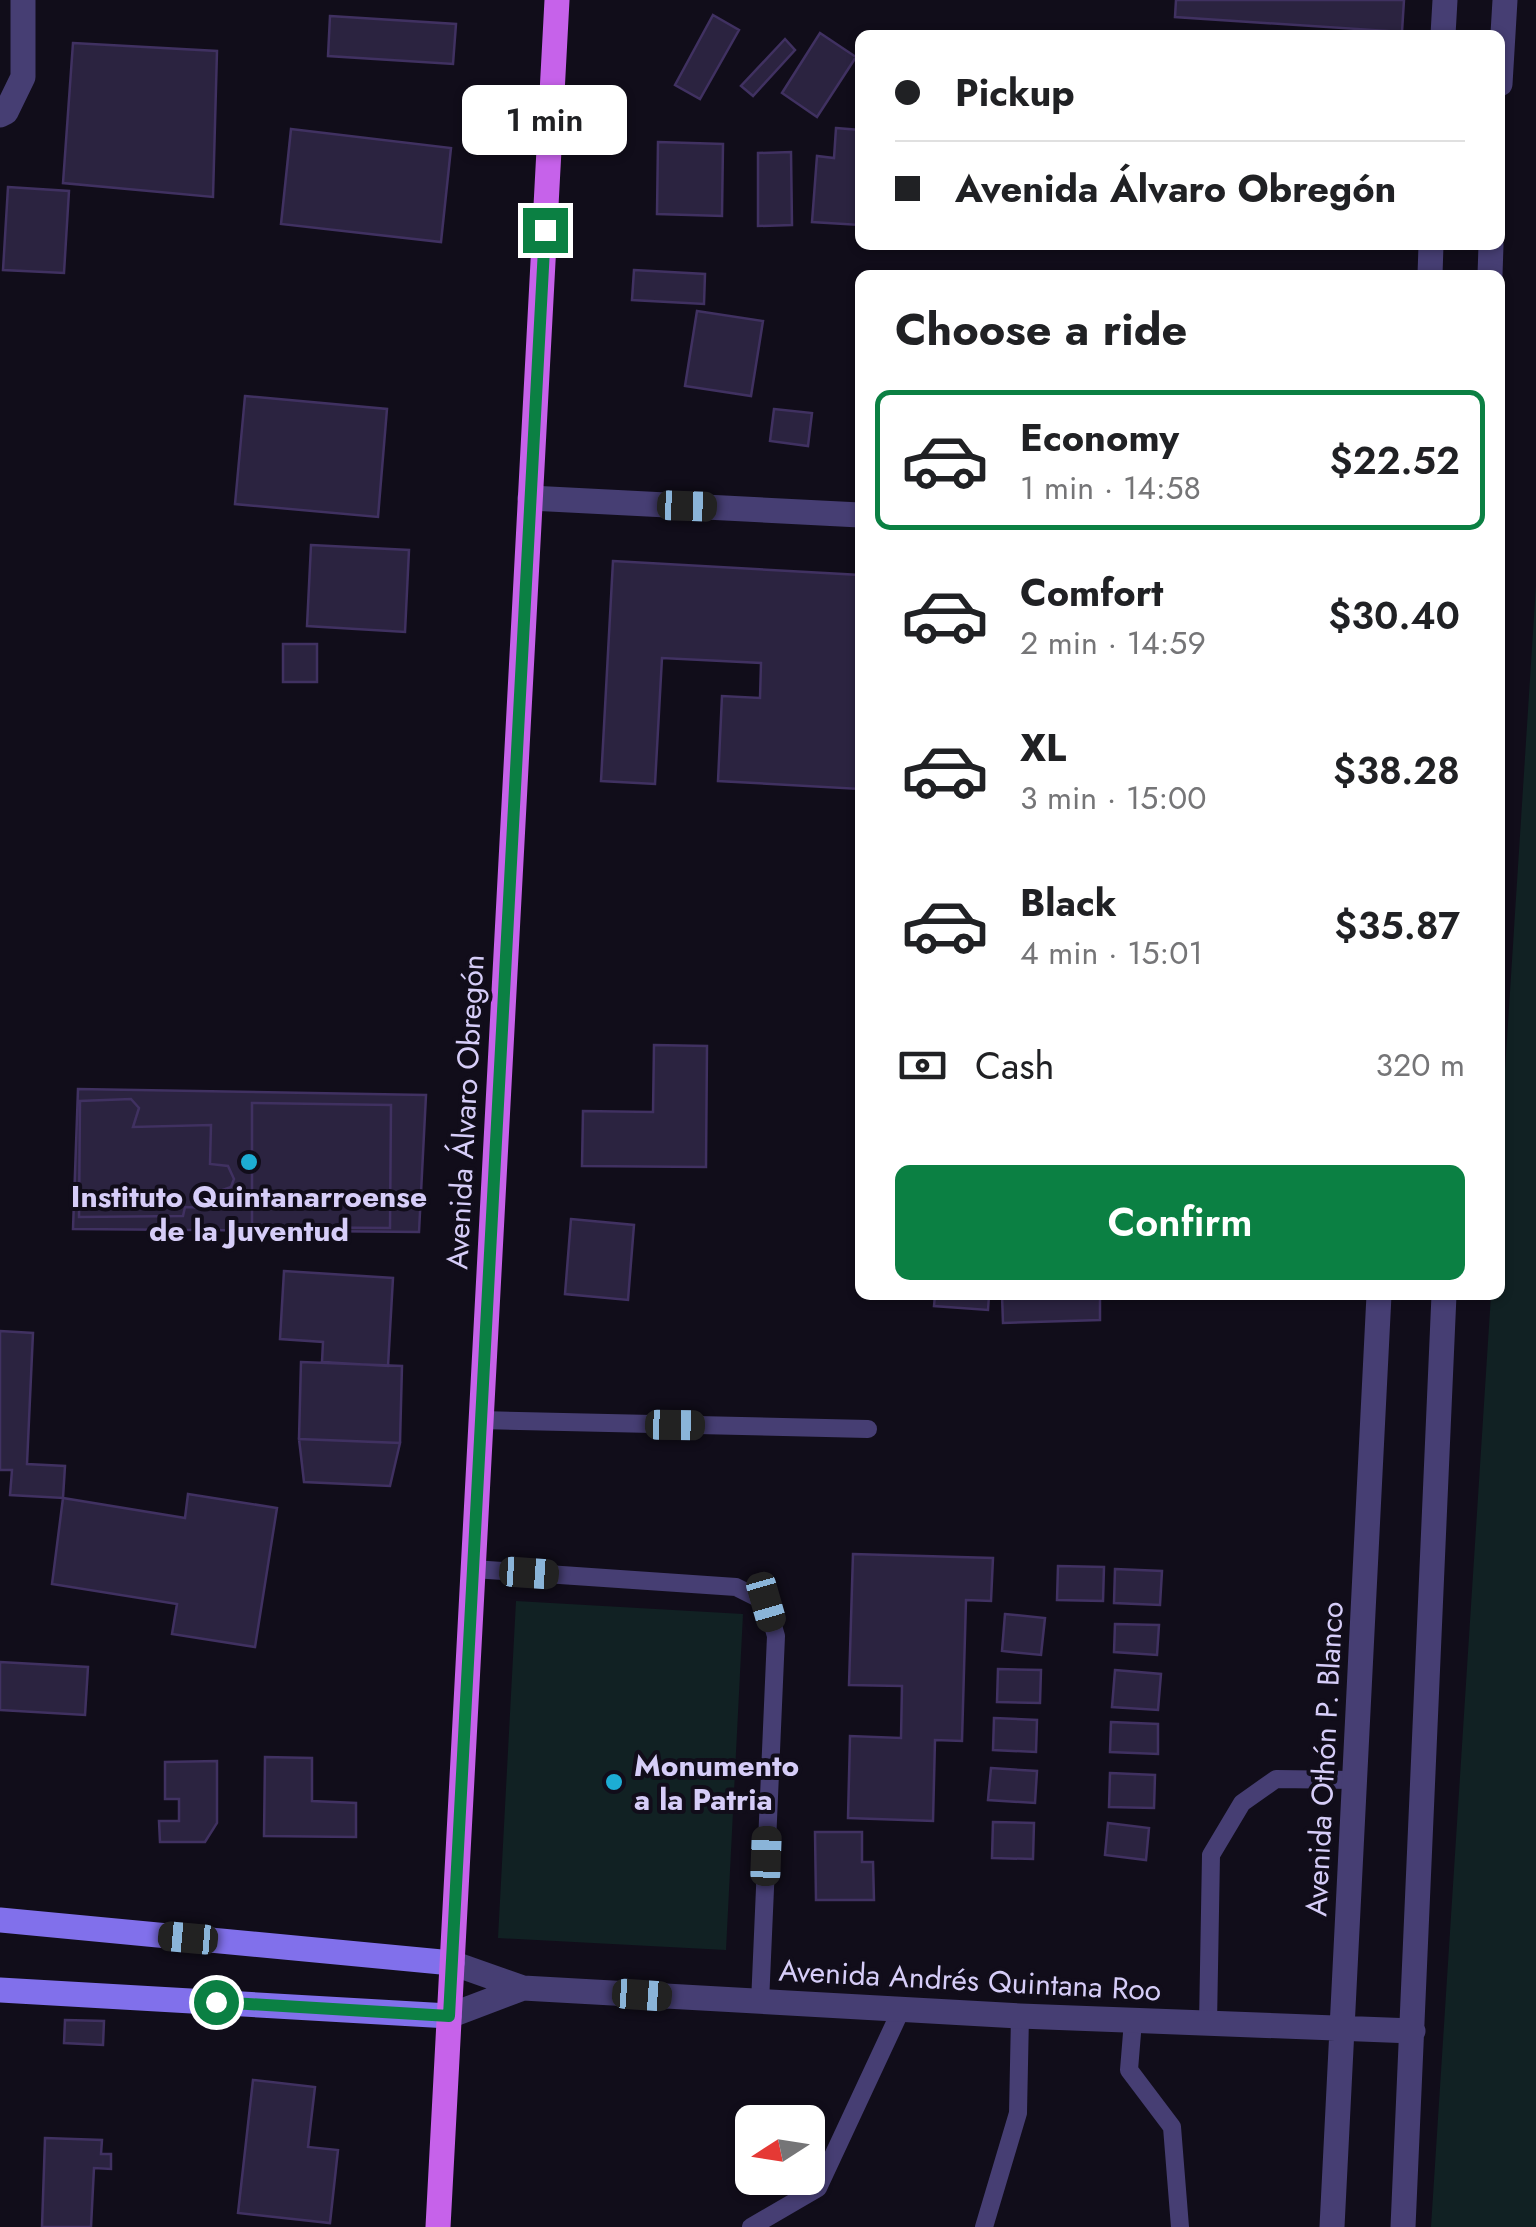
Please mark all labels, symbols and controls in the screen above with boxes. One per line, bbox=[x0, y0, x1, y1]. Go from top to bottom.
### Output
text: Pickup bbox=[955, 65, 1075, 120]
callout: 1 min bbox=[462, 85, 628, 155]
text: 1 min bbox=[506, 97, 583, 143]
text: Avenida Álvaro Obregón bbox=[955, 161, 1396, 216]
route end bbox=[523, 208, 568, 253]
text: Choose a ride bbox=[895, 297, 1187, 362]
text: Economy bbox=[1020, 410, 1179, 465]
icon: car bbox=[900, 415, 990, 505]
text: $22.52 bbox=[1330, 433, 1460, 488]
text: 1 min · 14:58 bbox=[1020, 465, 1201, 511]
car bbox=[656, 490, 718, 522]
text: Comfort bbox=[1020, 565, 1163, 620]
icon: car bbox=[900, 570, 990, 660]
text: $30.40 bbox=[1328, 588, 1460, 643]
text: 2 min · 14:59 bbox=[1020, 620, 1206, 666]
text: XL bbox=[1020, 720, 1066, 775]
icon: car bbox=[900, 725, 990, 815]
text: $38.28 bbox=[1333, 743, 1460, 798]
text: 3 min · 15:00 bbox=[1020, 775, 1206, 821]
text: Black bbox=[1020, 875, 1117, 930]
icon: car bbox=[900, 880, 990, 970]
text: $35.87 bbox=[1334, 898, 1460, 953]
text: 4 min · 15:01 bbox=[1020, 930, 1203, 976]
street label: Avenida Álvaro Obregón bbox=[435, 953, 495, 1271]
icon: cash bbox=[895, 1038, 950, 1093]
text: Cash bbox=[975, 1038, 1055, 1093]
text: 320 m bbox=[1376, 1042, 1465, 1088]
marker: Instituto Quintanarroense de la Juventud bbox=[238, 1151, 260, 1173]
button: Confirm bbox=[895, 1165, 1465, 1280]
place label: Instituto Quintanarroense de la Juventud bbox=[71, 1175, 427, 1252]
car bbox=[645, 1409, 705, 1441]
car bbox=[498, 1556, 560, 1590]
car bbox=[743, 1569, 789, 1635]
street label: Avenida Othón P. Blanco bbox=[1294, 1600, 1354, 1918]
place label: Monumento a la Patria bbox=[634, 1744, 799, 1821]
marker: Monumento a la Patria bbox=[603, 1771, 625, 1793]
car bbox=[750, 1825, 782, 1887]
car bbox=[157, 1920, 219, 1956]
street label: Avenida Andrés Quintana Roo bbox=[778, 1949, 1162, 2011]
car bbox=[611, 1978, 673, 2012]
route start bbox=[194, 1980, 239, 2025]
north arrow bbox=[735, 2105, 825, 2195]
map controls bbox=[735, 2105, 825, 2195]

